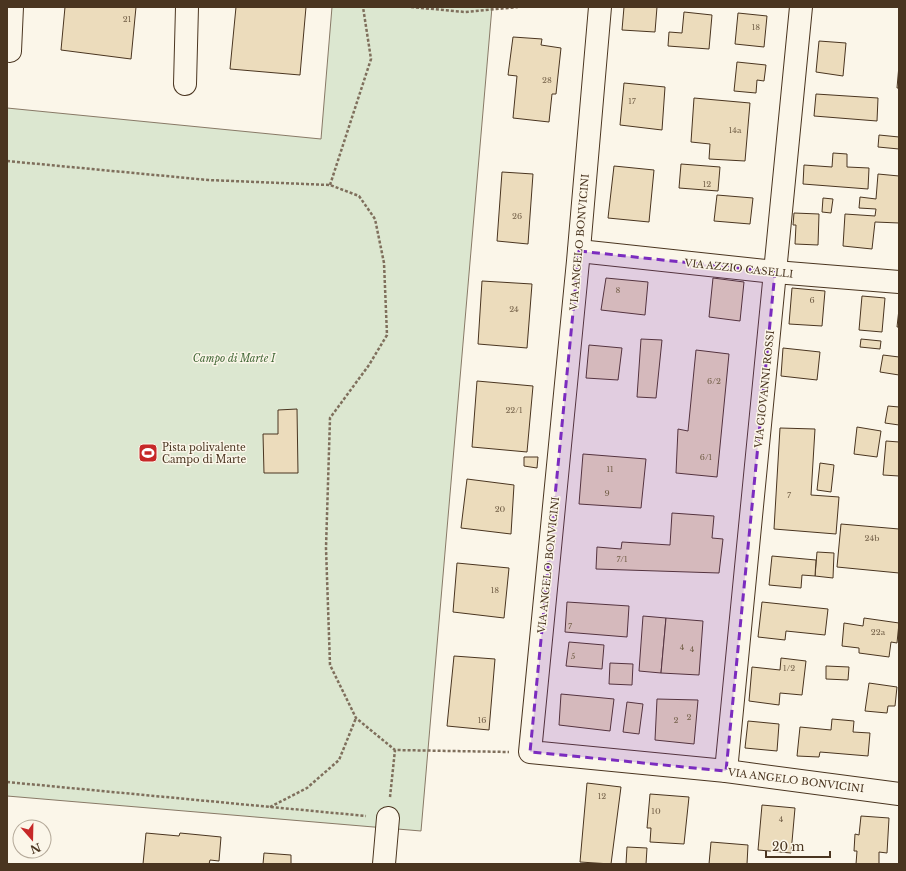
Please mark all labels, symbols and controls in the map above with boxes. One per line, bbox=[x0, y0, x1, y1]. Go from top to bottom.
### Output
house number: 21 bbox=[123, 14, 132, 24]
house number: 18 bbox=[752, 22, 760, 32]
house number: 28 bbox=[542, 75, 552, 85]
house number: 17 bbox=[628, 96, 637, 106]
house number: 14a bbox=[729, 125, 742, 135]
street label: VIA ANGELO BONVICINI bbox=[567, 173, 592, 312]
house number: 12 bbox=[703, 179, 711, 189]
house number: 26 bbox=[512, 211, 522, 221]
street label: VIA AZZIO CASELLI bbox=[683, 256, 794, 281]
house number: 8 bbox=[616, 285, 621, 295]
house number: 6 bbox=[809, 295, 815, 305]
house number: 24 bbox=[509, 304, 519, 314]
street label: VIA GIOVANNI ROSSI bbox=[752, 330, 777, 449]
park label: Campo di Marte I bbox=[193, 352, 276, 365]
house number: 6/2 bbox=[707, 376, 721, 386]
house number: 22/1 bbox=[505, 405, 523, 415]
place label: Pista polivalente Campo di Marte bbox=[162, 441, 247, 466]
sports icon: Pista polivalente Campo di Marte bbox=[137, 442, 159, 464]
house number: 6/1 bbox=[700, 452, 713, 462]
house number: 11 bbox=[606, 464, 614, 474]
house number: 9 bbox=[604, 488, 610, 498]
house number: 7 bbox=[787, 490, 792, 500]
street label: VIA ANGELO BONVICINI bbox=[535, 496, 562, 635]
house number: 20 bbox=[495, 504, 506, 514]
house number: 24b bbox=[865, 533, 879, 543]
house number: 7/1 bbox=[616, 554, 628, 564]
house number: 18 bbox=[491, 585, 499, 595]
house number: 7 bbox=[568, 621, 573, 631]
house number: 22a bbox=[871, 627, 886, 637]
house number: 4 bbox=[680, 642, 685, 652]
house number: 4 bbox=[690, 644, 695, 654]
house number: 5 bbox=[571, 651, 576, 661]
house number: 1/2 bbox=[783, 663, 795, 673]
house number: 2 bbox=[687, 712, 692, 722]
house number: 16 bbox=[478, 715, 486, 725]
house number: 2 bbox=[674, 715, 679, 725]
street label: VIA ANGELO BONVICINI bbox=[726, 766, 865, 795]
house number: 12 bbox=[598, 791, 606, 801]
house number: 10 bbox=[651, 806, 661, 816]
house number: 4 bbox=[779, 814, 784, 824]
north arrow bbox=[12, 819, 52, 859]
scale bar bbox=[766, 833, 830, 859]
text: 20 m bbox=[772, 839, 804, 854]
text: N bbox=[28, 840, 43, 857]

